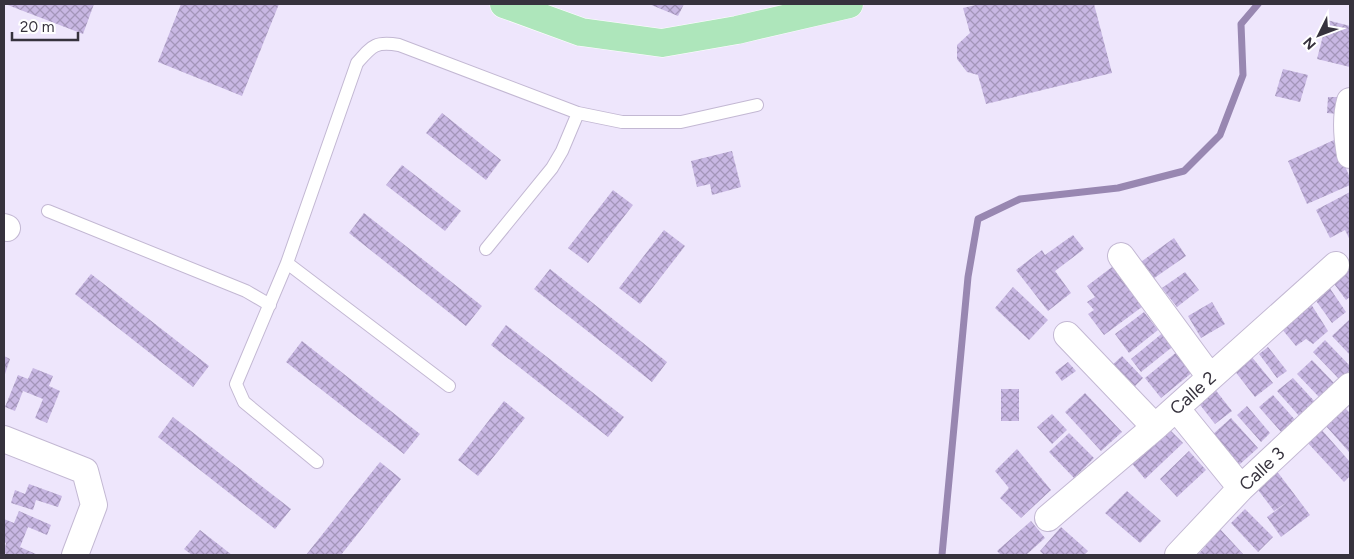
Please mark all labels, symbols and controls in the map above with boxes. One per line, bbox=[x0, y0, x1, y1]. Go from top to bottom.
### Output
scale bar bbox=[12, 10, 79, 42]
north arrow bbox=[1294, 10, 1344, 60]
text: 20 m bbox=[20, 18, 54, 36]
text: N bbox=[1300, 34, 1320, 53]
street label: Calle 2 bbox=[1165, 367, 1221, 419]
street label: Calle 3 bbox=[1235, 442, 1289, 496]

